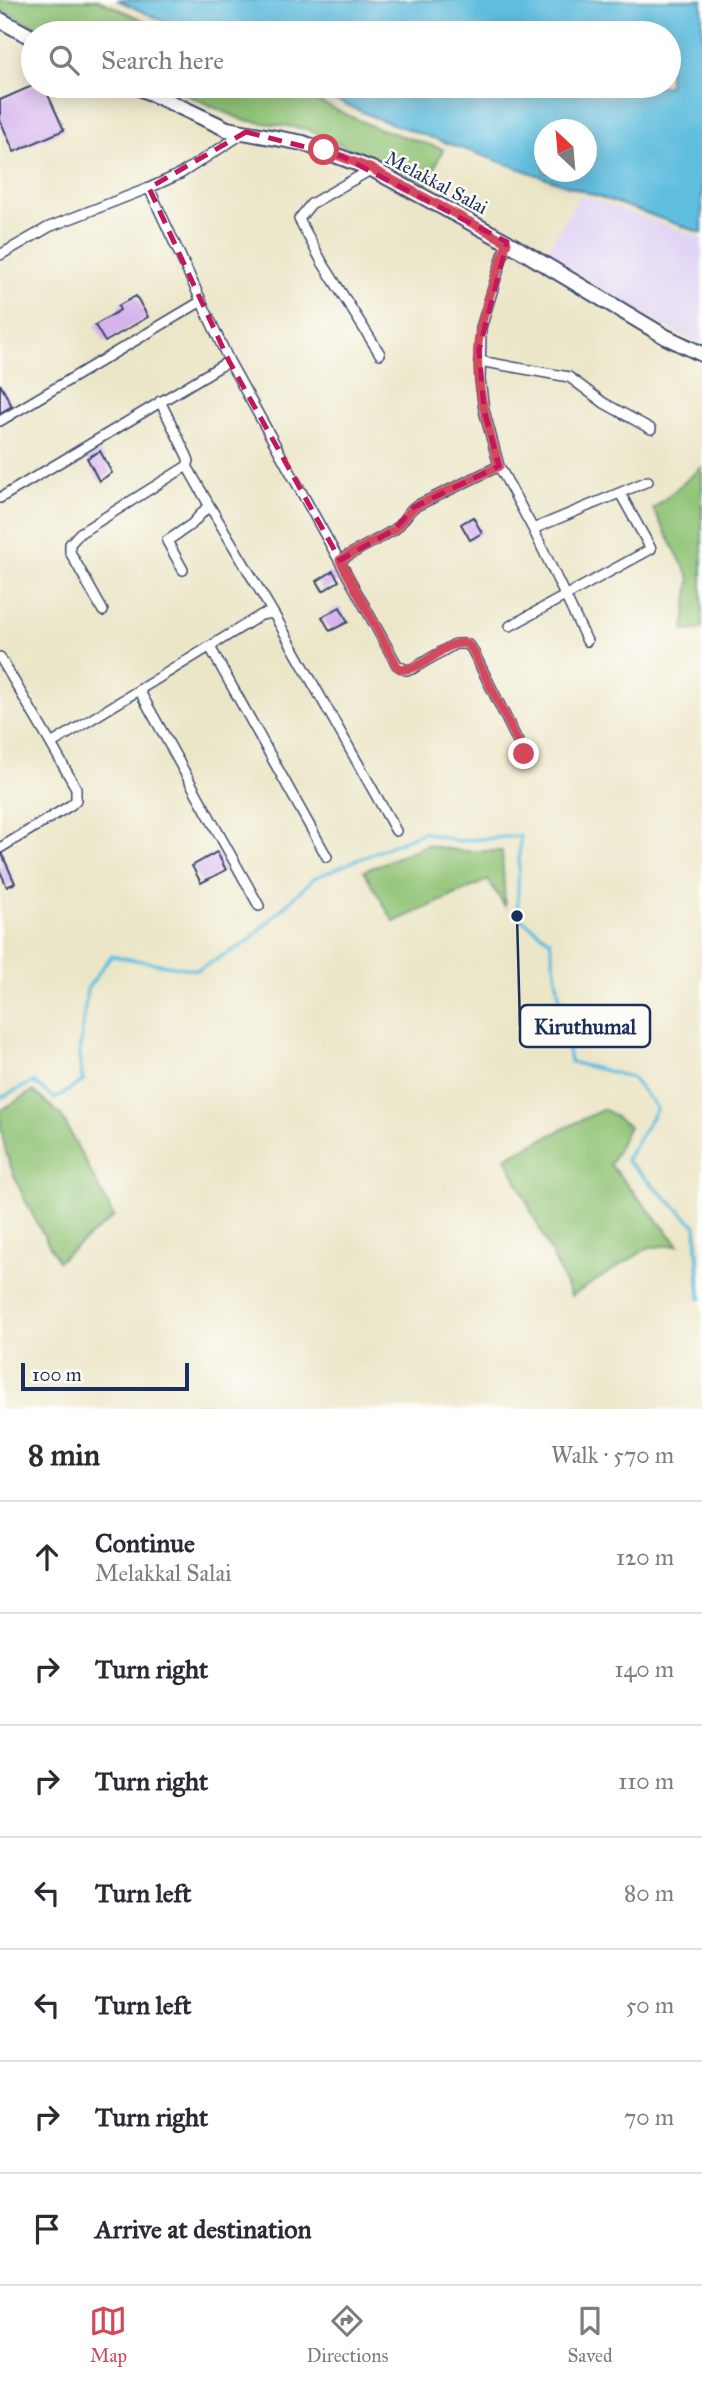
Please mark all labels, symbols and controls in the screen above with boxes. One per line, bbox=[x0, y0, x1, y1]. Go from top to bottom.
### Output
search box bbox=[21, 21, 681, 98]
icon: search bbox=[45, 41, 83, 79]
text: Search here bbox=[101, 44, 224, 76]
north arrow bbox=[534, 119, 597, 182]
route start bbox=[308, 134, 339, 165]
street label: Melakkal Salai bbox=[382, 146, 492, 219]
route end bbox=[508, 738, 539, 769]
callout: Kiruthumal bbox=[520, 1005, 650, 1047]
text: Kiruthumal bbox=[534, 1014, 637, 1040]
scale bar bbox=[21, 1360, 189, 1392]
text: 100 m bbox=[32, 1363, 82, 1386]
text: 8 min bbox=[28, 1437, 100, 1473]
text: Walk · 570 m bbox=[551, 1441, 674, 1469]
text: Continue bbox=[95, 1527, 195, 1559]
icon: ahead bbox=[28, 1538, 66, 1576]
text: 120 m bbox=[616, 1543, 674, 1571]
text: Melakkal Salai bbox=[95, 1559, 231, 1587]
icon: right bbox=[28, 1650, 66, 1688]
text: Turn right bbox=[95, 1653, 208, 1685]
text: 140 m bbox=[614, 1655, 674, 1683]
icon: right bbox=[28, 1762, 66, 1800]
text: Turn right bbox=[95, 1765, 208, 1797]
text: 110 m bbox=[618, 1767, 674, 1795]
icon: left bbox=[28, 1874, 66, 1912]
text: Turn left bbox=[95, 1877, 191, 1909]
text: 80 m bbox=[624, 1879, 674, 1907]
icon: left bbox=[28, 1986, 66, 2024]
text: Turn left bbox=[95, 1989, 191, 2021]
text: 50 m bbox=[626, 1991, 674, 2019]
icon: right bbox=[28, 2098, 66, 2136]
text: Turn right bbox=[95, 2101, 208, 2133]
text: 70 m bbox=[624, 2103, 674, 2131]
icon: arrive bbox=[28, 2210, 66, 2248]
text: Arrive at destination bbox=[95, 2213, 312, 2245]
tab: Map bbox=[89, 2302, 127, 2367]
tab: Directions bbox=[306, 2302, 388, 2367]
tab: Saved bbox=[567, 2302, 613, 2367]

